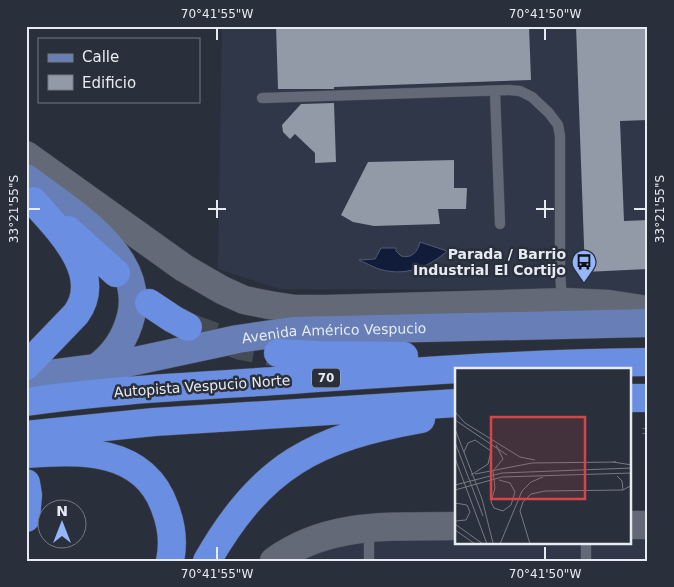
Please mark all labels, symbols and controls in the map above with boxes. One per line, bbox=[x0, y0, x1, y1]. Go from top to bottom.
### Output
text: 70°41'55"W bbox=[181, 7, 253, 21]
text: 70°41'50"W bbox=[509, 7, 581, 21]
legend bbox=[38, 38, 200, 102]
text: Calle bbox=[82, 48, 119, 66]
text: Edificio bbox=[82, 74, 136, 92]
text: 33°21'55"S bbox=[7, 175, 21, 243]
text: 33°21'55"S bbox=[653, 175, 667, 243]
place label: Parada / Barrio Industrial El Cortijo bbox=[413, 246, 566, 278]
bus stop icon: Parada / Barrio Industrial El Cortijo bbox=[571, 249, 597, 283]
street label: Avenida Américo Vespucio bbox=[241, 320, 426, 346]
road number: 70 bbox=[312, 368, 340, 388]
inset map bbox=[455, 368, 632, 544]
street label: Autopista Vespucio Norte bbox=[113, 372, 291, 400]
north arrow bbox=[38, 500, 88, 550]
text: N bbox=[56, 503, 68, 519]
text: 70°41'55"W bbox=[181, 567, 253, 581]
text: 70°41'50"W bbox=[509, 567, 581, 581]

